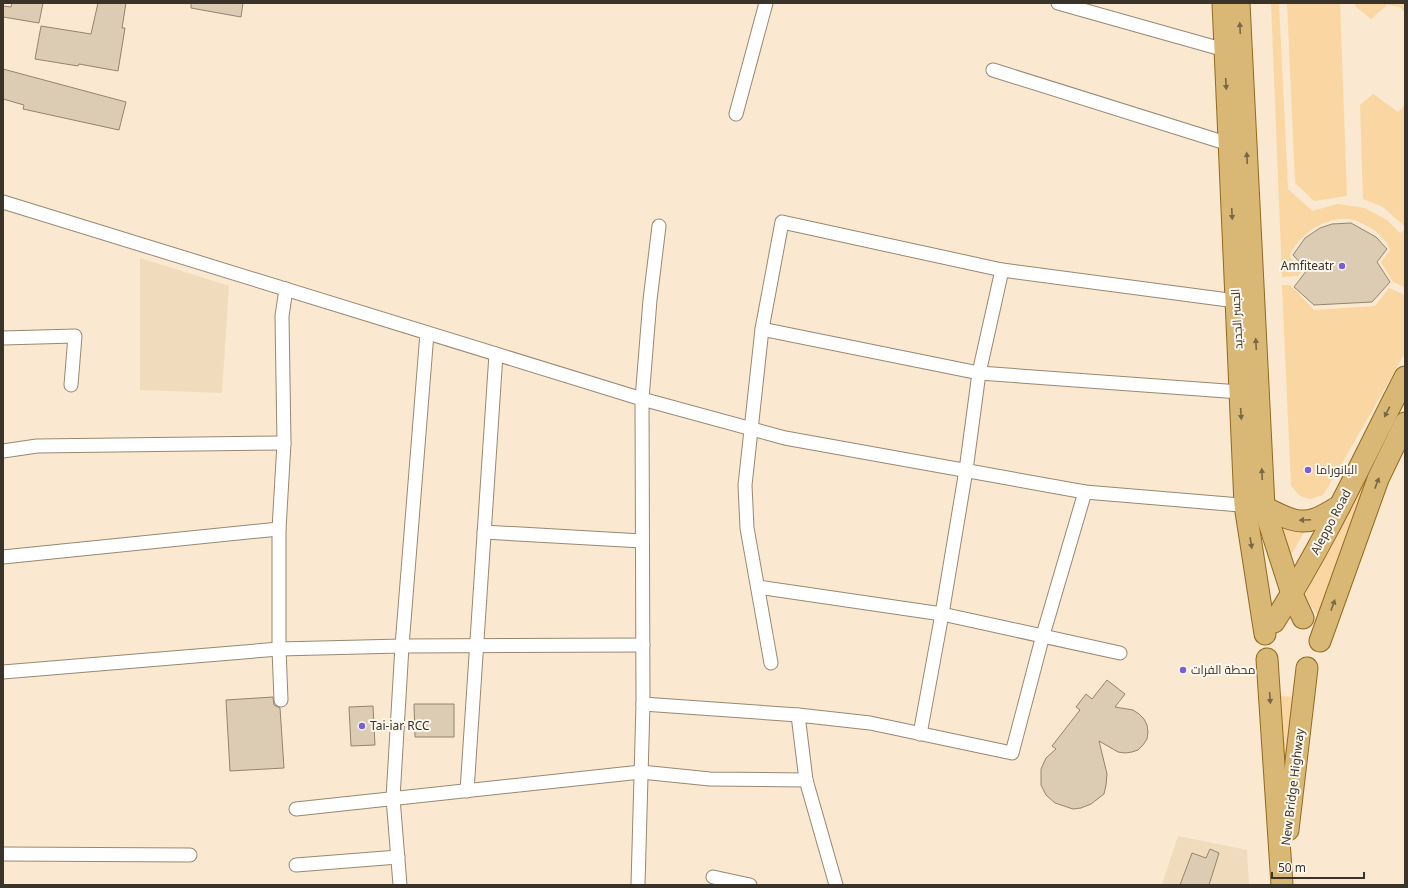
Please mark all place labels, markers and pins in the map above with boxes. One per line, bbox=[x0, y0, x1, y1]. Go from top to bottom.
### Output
place label: Amfiteatr bbox=[1281, 257, 1334, 274]
marker: Amfiteatr bbox=[1337, 261, 1347, 271]
place label: البانوراما bbox=[1316, 461, 1357, 478]
marker: البانوراما bbox=[1303, 465, 1313, 475]
place label: محطة الفرات bbox=[1191, 661, 1256, 678]
marker: محطة الفرات bbox=[1178, 665, 1188, 675]
place label: Tai-iar RCC bbox=[370, 717, 430, 734]
marker: Tai-iar RCC bbox=[357, 721, 367, 731]

